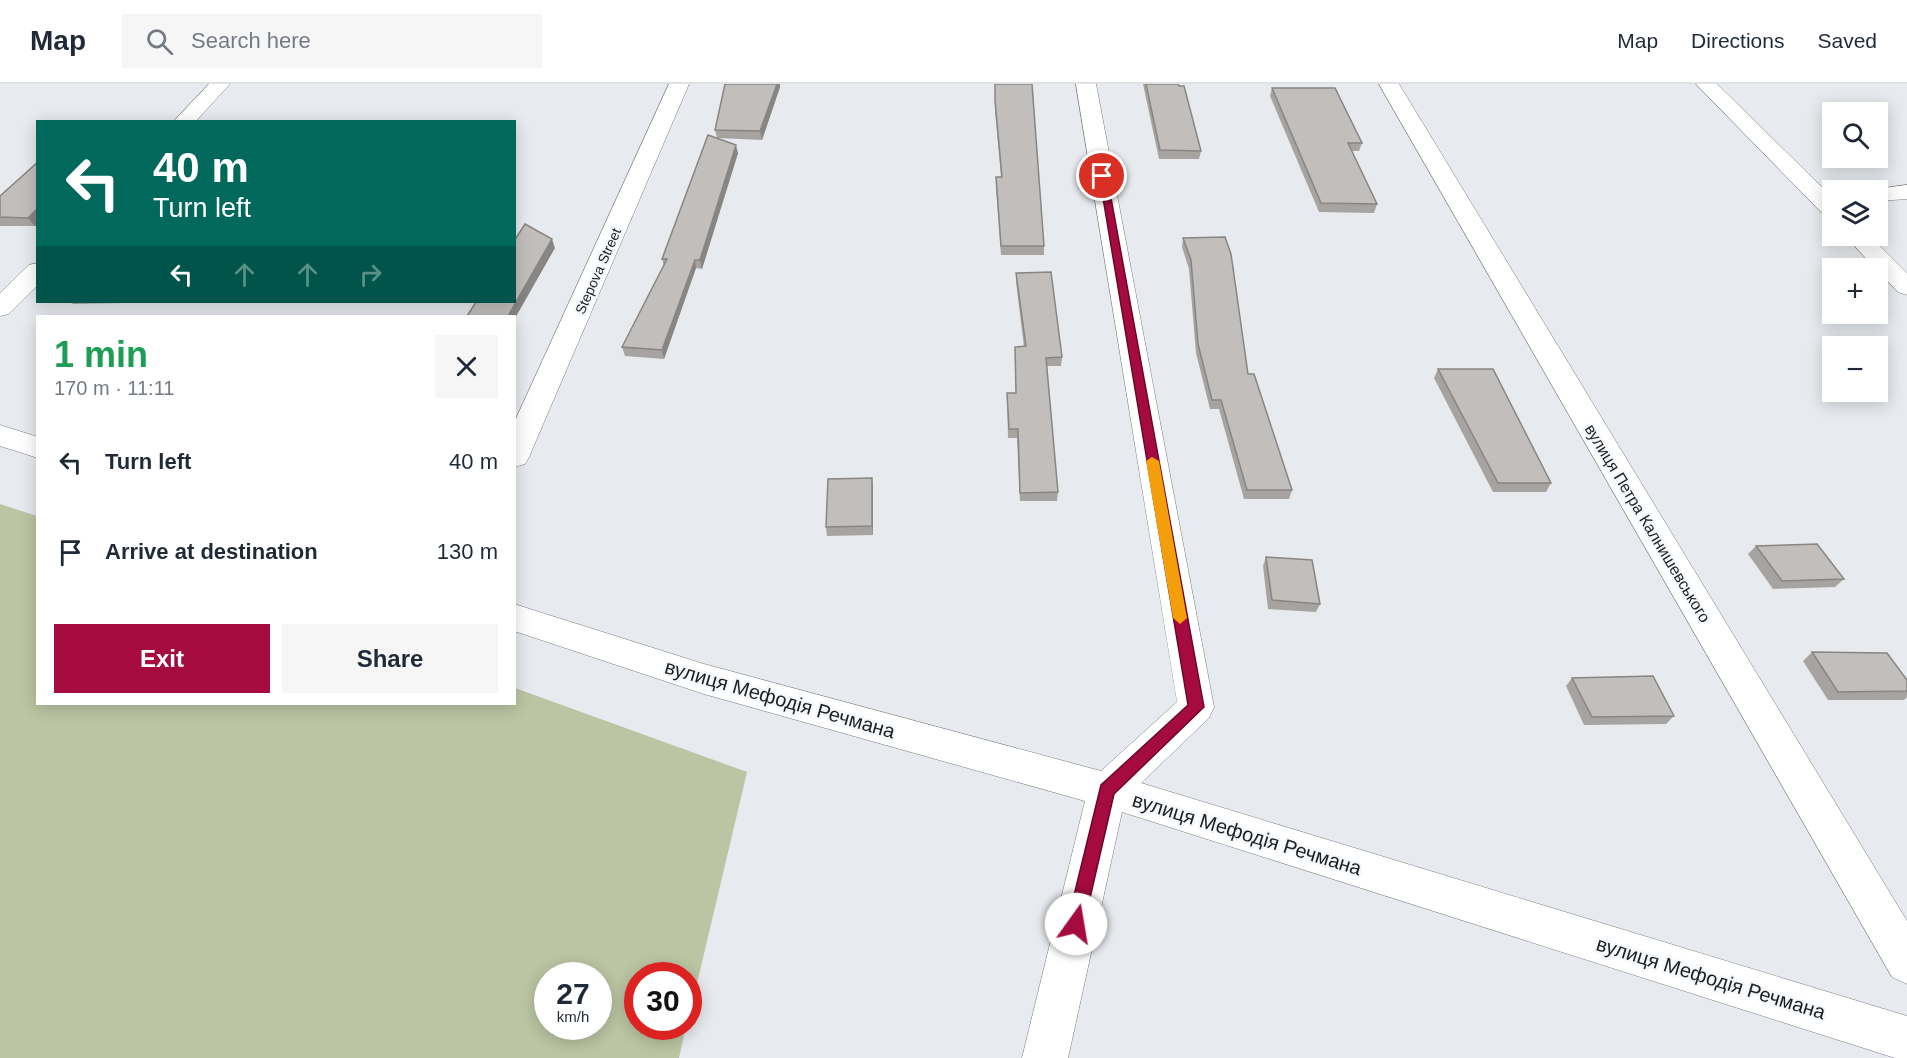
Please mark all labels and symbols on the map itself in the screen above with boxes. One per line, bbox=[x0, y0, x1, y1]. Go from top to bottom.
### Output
pin bbox=[1076, 150, 1127, 201]
street label: Stepova Street bbox=[572, 225, 624, 317]
street label: вулиця Петра Калнишевського bbox=[1582, 421, 1714, 625]
street label: вулиця Мефодія Речмана bbox=[662, 656, 898, 743]
street label: вулиця Мефодія Речмана bbox=[1130, 789, 1365, 880]
position arrow bbox=[1044, 892, 1108, 956]
street label: вулиця Мефодія Речмана bbox=[1594, 933, 1829, 1024]
speed limit sign: 30 bbox=[624, 962, 702, 1040]

